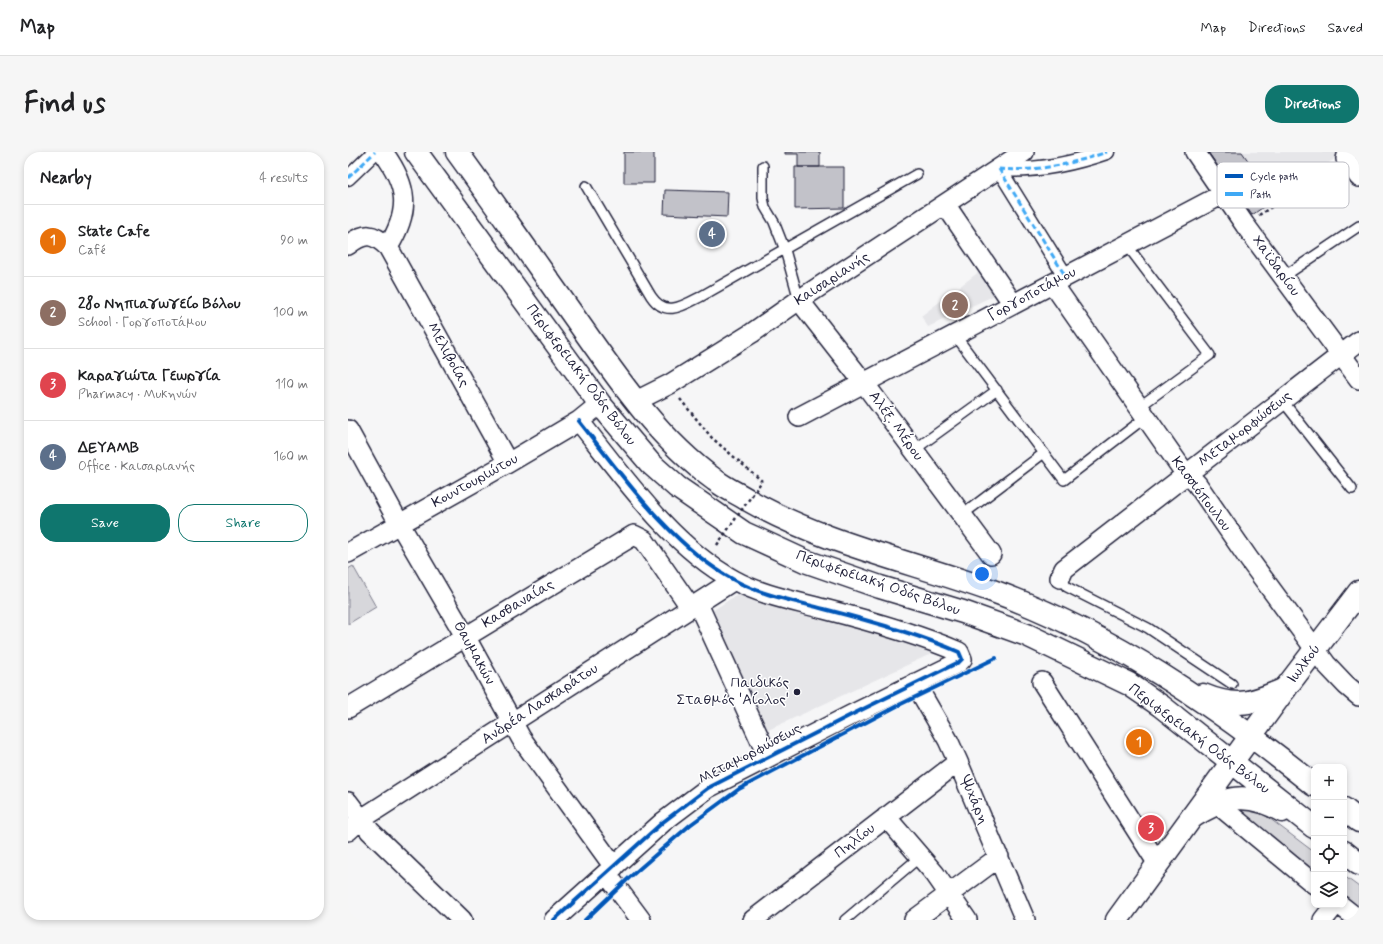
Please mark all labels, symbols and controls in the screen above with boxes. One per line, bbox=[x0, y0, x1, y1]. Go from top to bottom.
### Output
text: Map bbox=[20, 15, 55, 40]
text: Map bbox=[1200, 19, 1226, 37]
text: Directions bbox=[1248, 19, 1306, 37]
text: Saved bbox=[1328, 19, 1363, 37]
button: Directions bbox=[1265, 85, 1359, 123]
text: Find us bbox=[24, 86, 105, 123]
legend bbox=[1217, 162, 1349, 208]
text: Nearby bbox=[40, 167, 92, 189]
text: 4 results bbox=[259, 170, 308, 187]
text: Cycle path bbox=[1250, 170, 1298, 184]
text: Path bbox=[1250, 188, 1271, 202]
pin: 4 bbox=[699, 219, 725, 249]
text: State Cafe bbox=[78, 222, 150, 242]
text: 1 bbox=[50, 232, 56, 249]
text: 90 m bbox=[280, 232, 308, 249]
street label: Χαϊδαρίου bbox=[1247, 232, 1305, 301]
text: Café bbox=[78, 242, 105, 259]
street label: Καισαριανής bbox=[791, 247, 874, 311]
street label: Γοργοποτάμου bbox=[984, 262, 1080, 326]
pin: 2 bbox=[942, 290, 968, 320]
text: 28ο Νηπιαγωγείο Βόλου bbox=[78, 294, 241, 314]
street label: Περιφερειακή Οδός Βόλου bbox=[521, 300, 641, 450]
text: 2 bbox=[50, 304, 56, 321]
text: 100 m bbox=[273, 304, 308, 321]
text: School · Γοργοποτάμου bbox=[78, 314, 206, 331]
street label: Μελιβοίας bbox=[422, 319, 474, 391]
text: Καραγιώτα Γεωργία bbox=[78, 366, 221, 386]
text: 3 bbox=[50, 376, 56, 393]
text: 110 m bbox=[275, 376, 308, 393]
text: Pharmacy · Μυκηνών bbox=[78, 386, 197, 403]
street label: Μεταμορφώσεως bbox=[1194, 386, 1296, 472]
street label: Αλέξ. Μέρου bbox=[864, 387, 928, 465]
text: ΔΕΥΑΜΒ bbox=[78, 438, 140, 458]
text: 4 bbox=[49, 448, 57, 465]
text: 160 m bbox=[273, 448, 308, 465]
street label: Κουντουριώτου bbox=[428, 449, 522, 513]
street label: Κασσιόπουλου bbox=[1166, 452, 1236, 536]
text: Office · Καισαριανής bbox=[78, 458, 195, 475]
button: Save bbox=[40, 504, 170, 542]
button: Share bbox=[178, 504, 308, 542]
street label: Περιφερειακή Οδός Βόλου bbox=[793, 545, 963, 621]
your location bbox=[972, 564, 992, 584]
street label: Κασθαναίας bbox=[478, 574, 558, 633]
street label: Θαυμακών bbox=[448, 618, 500, 689]
street label: Ιωλκού bbox=[1283, 640, 1325, 688]
street label: Ανδρέα Λασκαράτου bbox=[478, 659, 602, 749]
place label: Παιδικός Σταθμός 'Αίολος' bbox=[677, 673, 789, 710]
street label: Περιφερειακή Οδός Βόλου bbox=[1124, 679, 1274, 799]
marker: Παιδικός Σταθμός 'Αίολος' bbox=[792, 687, 802, 697]
street label: Μεταμορφώσεως bbox=[695, 718, 805, 789]
pin: 1 bbox=[1126, 727, 1152, 757]
map controls bbox=[1311, 764, 1347, 908]
button: + bbox=[1311, 764, 1347, 800]
street label: Ψυχάρη bbox=[954, 772, 993, 828]
button: − bbox=[1311, 800, 1347, 836]
pin: 3 bbox=[1138, 813, 1164, 843]
street label: Πηλίου bbox=[830, 819, 880, 863]
button: locate bbox=[1311, 836, 1347, 872]
button: layers bbox=[1311, 872, 1347, 908]

